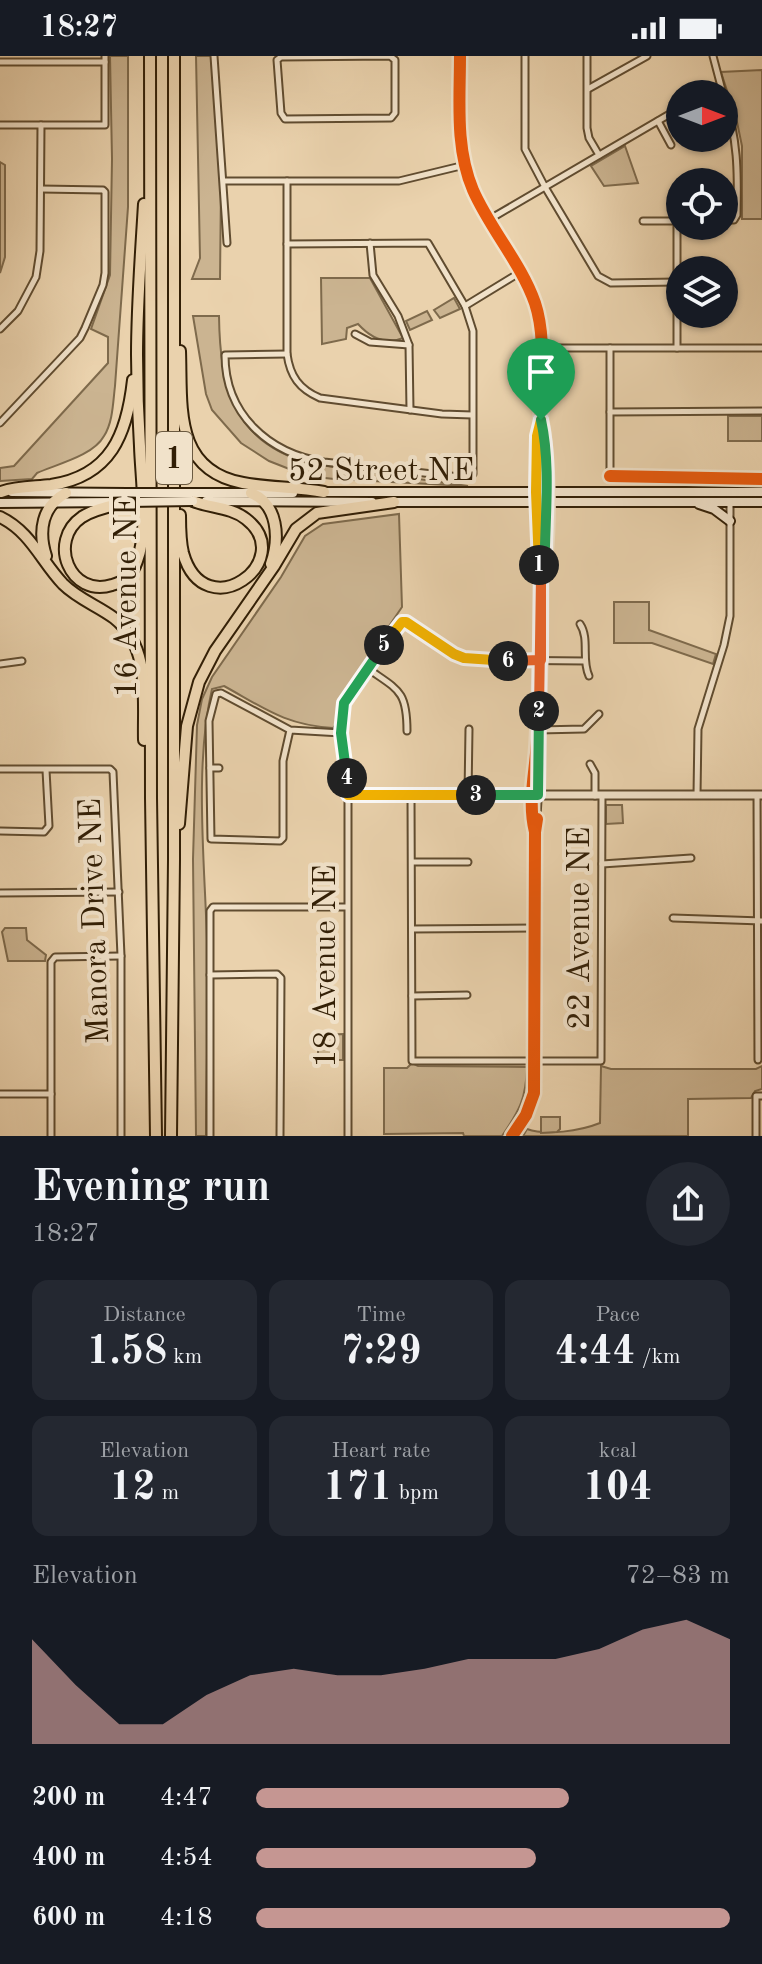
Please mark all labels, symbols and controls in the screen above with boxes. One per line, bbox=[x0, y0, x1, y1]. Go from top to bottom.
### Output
text: 18:27 bbox=[40, 13, 118, 43]
north arrow bbox=[666, 80, 738, 152]
map controls bbox=[666, 80, 738, 328]
button: locate bbox=[666, 168, 738, 240]
button: layers bbox=[666, 256, 738, 328]
pin bbox=[507, 338, 575, 420]
icon: arrive bbox=[519, 350, 563, 394]
road number: 1 bbox=[156, 432, 192, 484]
street label: 52 Street NE bbox=[288, 456, 474, 488]
street label: 16 Avenue NE bbox=[112, 494, 144, 698]
pin: 1 bbox=[519, 545, 559, 585]
text: 1 bbox=[533, 554, 545, 576]
pin: 5 bbox=[364, 625, 404, 665]
text: 5 bbox=[378, 634, 390, 656]
pin: 6 bbox=[488, 641, 528, 681]
text: 6 bbox=[502, 650, 514, 672]
pin: 2 bbox=[519, 691, 559, 731]
text: 2 bbox=[533, 700, 545, 722]
pin: 4 bbox=[327, 758, 367, 798]
text: 4 bbox=[341, 767, 353, 789]
pin: 3 bbox=[456, 775, 496, 815]
text: 3 bbox=[470, 784, 482, 806]
street label: Manora Drive NE bbox=[76, 797, 116, 1044]
street label: 22 Avenue NE bbox=[565, 826, 597, 1030]
street label: 18 Avenue NE bbox=[311, 864, 343, 1068]
button: share bbox=[646, 1162, 730, 1246]
text: Evening run bbox=[32, 1166, 270, 1210]
text: 18:27 bbox=[32, 1221, 100, 1247]
text: Distance bbox=[103, 1304, 186, 1326]
text: Time bbox=[356, 1304, 406, 1326]
text: Pace bbox=[595, 1304, 640, 1326]
text: 1.58 bbox=[86, 1333, 167, 1373]
text: 7:29 bbox=[341, 1333, 421, 1373]
text: 4:44 bbox=[555, 1333, 636, 1373]
text: km bbox=[167, 1346, 202, 1368]
text: /km bbox=[636, 1346, 681, 1368]
text: Elevation bbox=[100, 1440, 189, 1462]
text: Heart rate bbox=[332, 1440, 430, 1462]
text: kcal bbox=[599, 1440, 637, 1462]
text: 12 bbox=[109, 1469, 156, 1509]
text: 171 bbox=[323, 1469, 393, 1509]
text: 104 bbox=[583, 1469, 652, 1509]
text: m bbox=[156, 1482, 179, 1504]
text: bpm bbox=[393, 1482, 439, 1504]
text: Elevation bbox=[32, 1563, 138, 1589]
text: 72–83 m bbox=[626, 1563, 730, 1589]
text: 200 m bbox=[32, 1785, 105, 1811]
text: 4:47 bbox=[160, 1785, 213, 1811]
text: 400 m bbox=[32, 1845, 105, 1871]
text: 4:54 bbox=[160, 1845, 213, 1871]
text: 600 m bbox=[32, 1905, 105, 1931]
text: 4:18 bbox=[160, 1905, 213, 1931]

